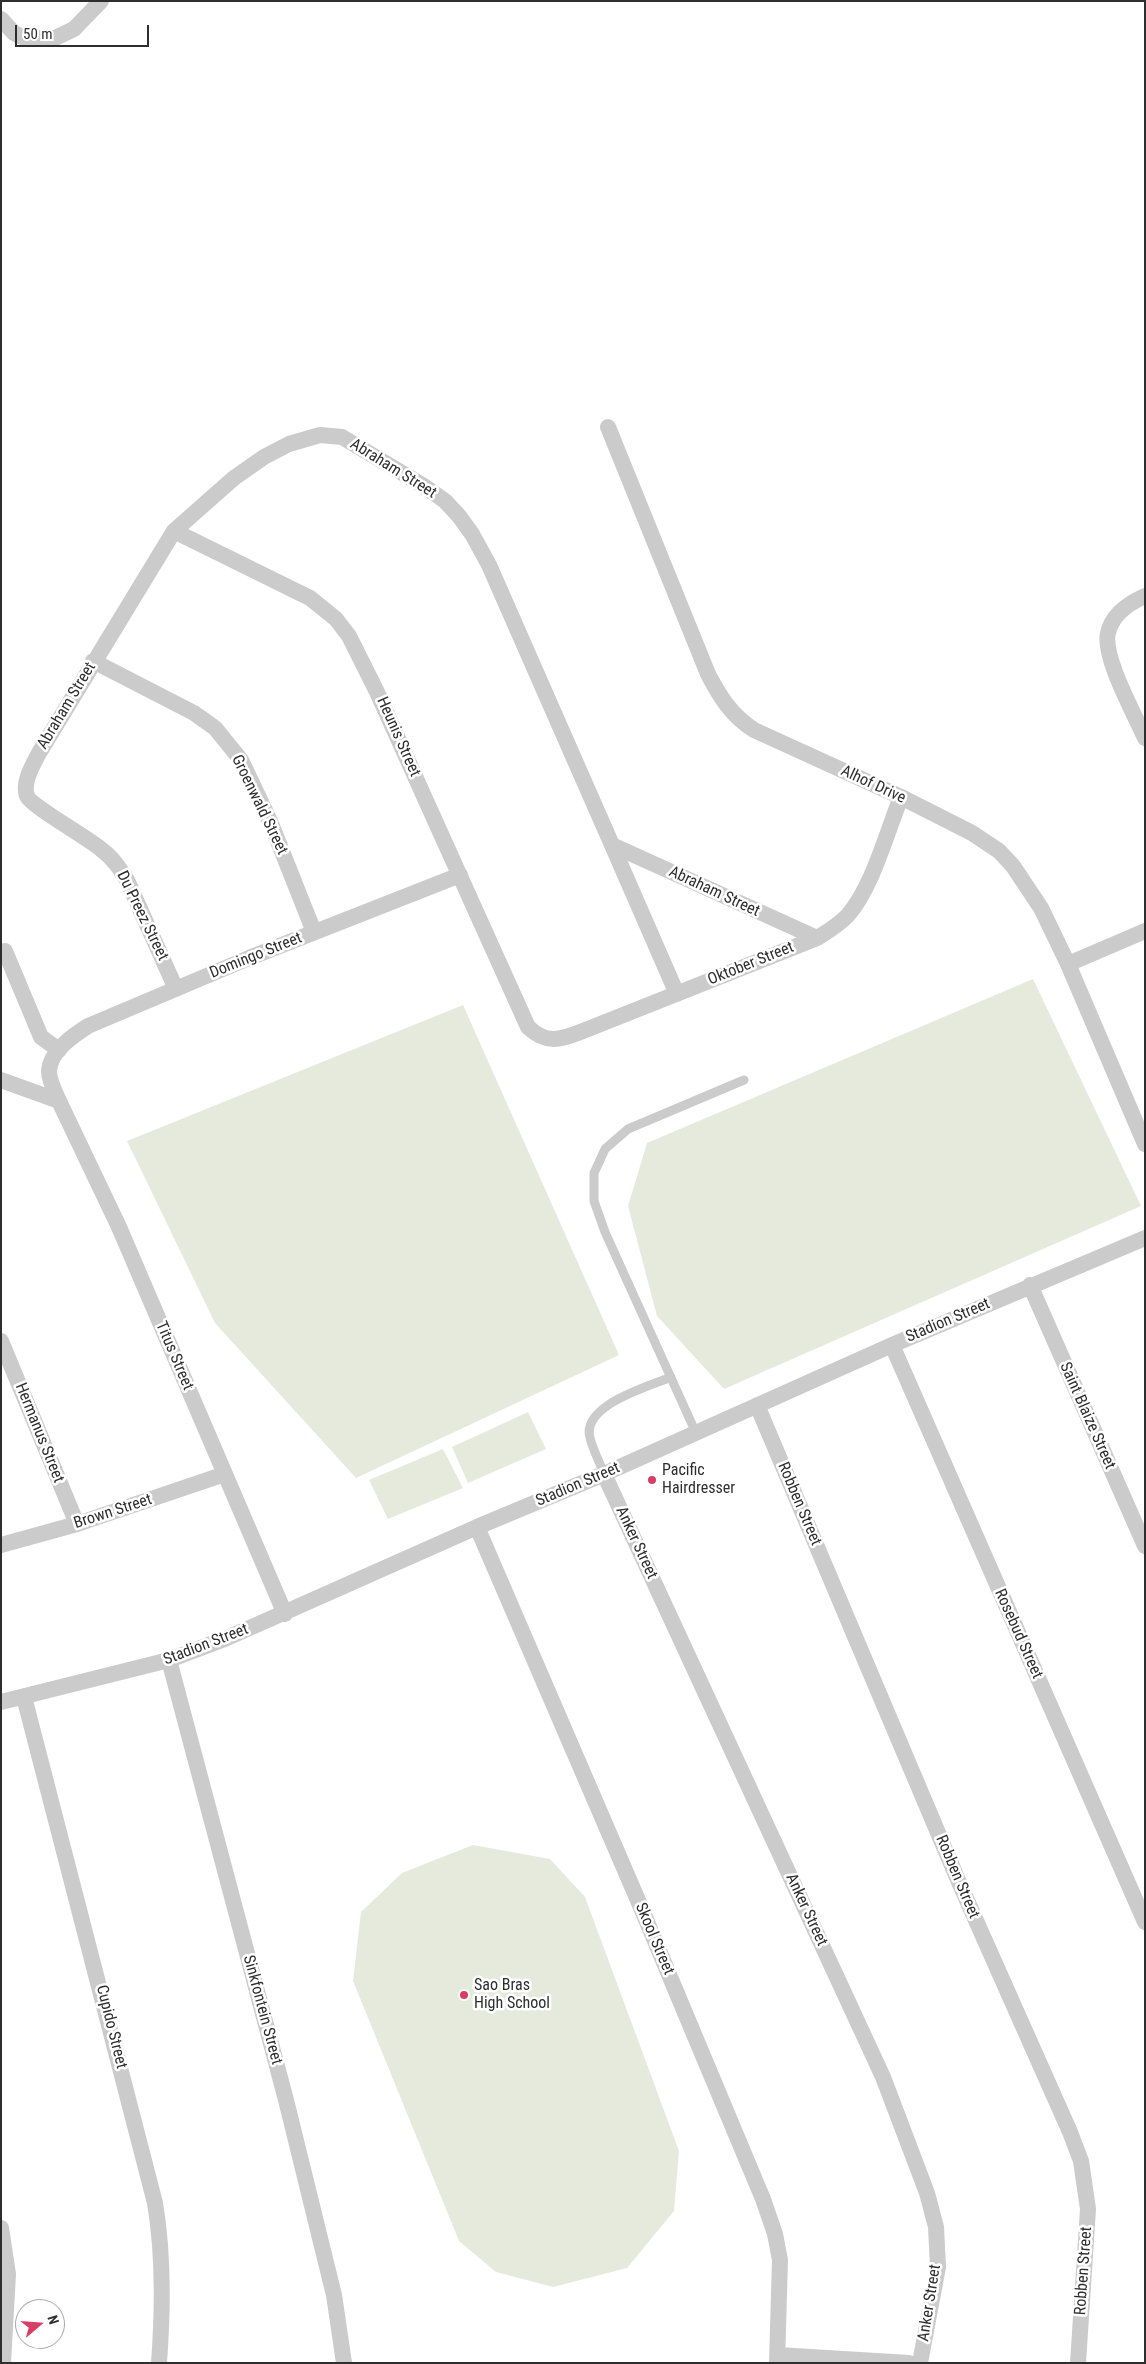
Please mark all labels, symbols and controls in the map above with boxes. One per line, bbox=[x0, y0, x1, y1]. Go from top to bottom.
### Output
scale bar bbox=[18, 15, 151, 47]
text: 50 m bbox=[23, 25, 53, 43]
street label: Abraham Street bbox=[346, 435, 440, 503]
street label: Abraham Street bbox=[34, 659, 100, 753]
street label: Heunis Street bbox=[372, 694, 424, 780]
street label: Groenwald Street bbox=[227, 752, 291, 858]
street label: Alhof Drive bbox=[838, 762, 908, 808]
street label: Abraham Street bbox=[666, 863, 762, 921]
street label: Du Preez Street bbox=[112, 868, 172, 964]
street label: Domingo Street bbox=[207, 929, 305, 983]
street label: Oktober Street bbox=[705, 938, 797, 990]
street label: Stadion Street bbox=[903, 1295, 993, 1347]
street label: Titus Street bbox=[151, 1319, 197, 1393]
street label: Saint Blaize Street bbox=[1055, 1360, 1119, 1472]
street label: Hermanus Street bbox=[10, 1380, 68, 1486]
street label: Stadion Street bbox=[533, 1459, 623, 1511]
street label: Robben Street bbox=[773, 1459, 825, 1549]
place label: Pacific Hairdresser bbox=[662, 1461, 735, 1499]
marker: Pacific Hairdresser bbox=[646, 1474, 658, 1486]
street label: Brown Street bbox=[72, 1490, 154, 1534]
street label: Anker Street bbox=[611, 1504, 661, 1582]
street label: Rosebud Street bbox=[990, 1586, 1046, 1682]
street label: Stadion Street bbox=[161, 1620, 251, 1670]
street label: Robben Street bbox=[931, 1832, 983, 1922]
street label: Anker Street bbox=[781, 1871, 831, 1949]
street label: Skool Street bbox=[630, 1900, 678, 1978]
street label: Sinkfontein Street bbox=[238, 1953, 286, 2067]
place label: Sao Bras High School bbox=[474, 1976, 550, 2014]
street label: Cupido Street bbox=[91, 1983, 131, 2071]
marker: Sao Bras High School bbox=[458, 1989, 470, 2001]
street label: Robben Street bbox=[1071, 2226, 1097, 2316]
street label: Anker Street bbox=[914, 2263, 946, 2343]
north arrow bbox=[15, 2299, 65, 2349]
text: N bbox=[44, 2313, 62, 2326]

